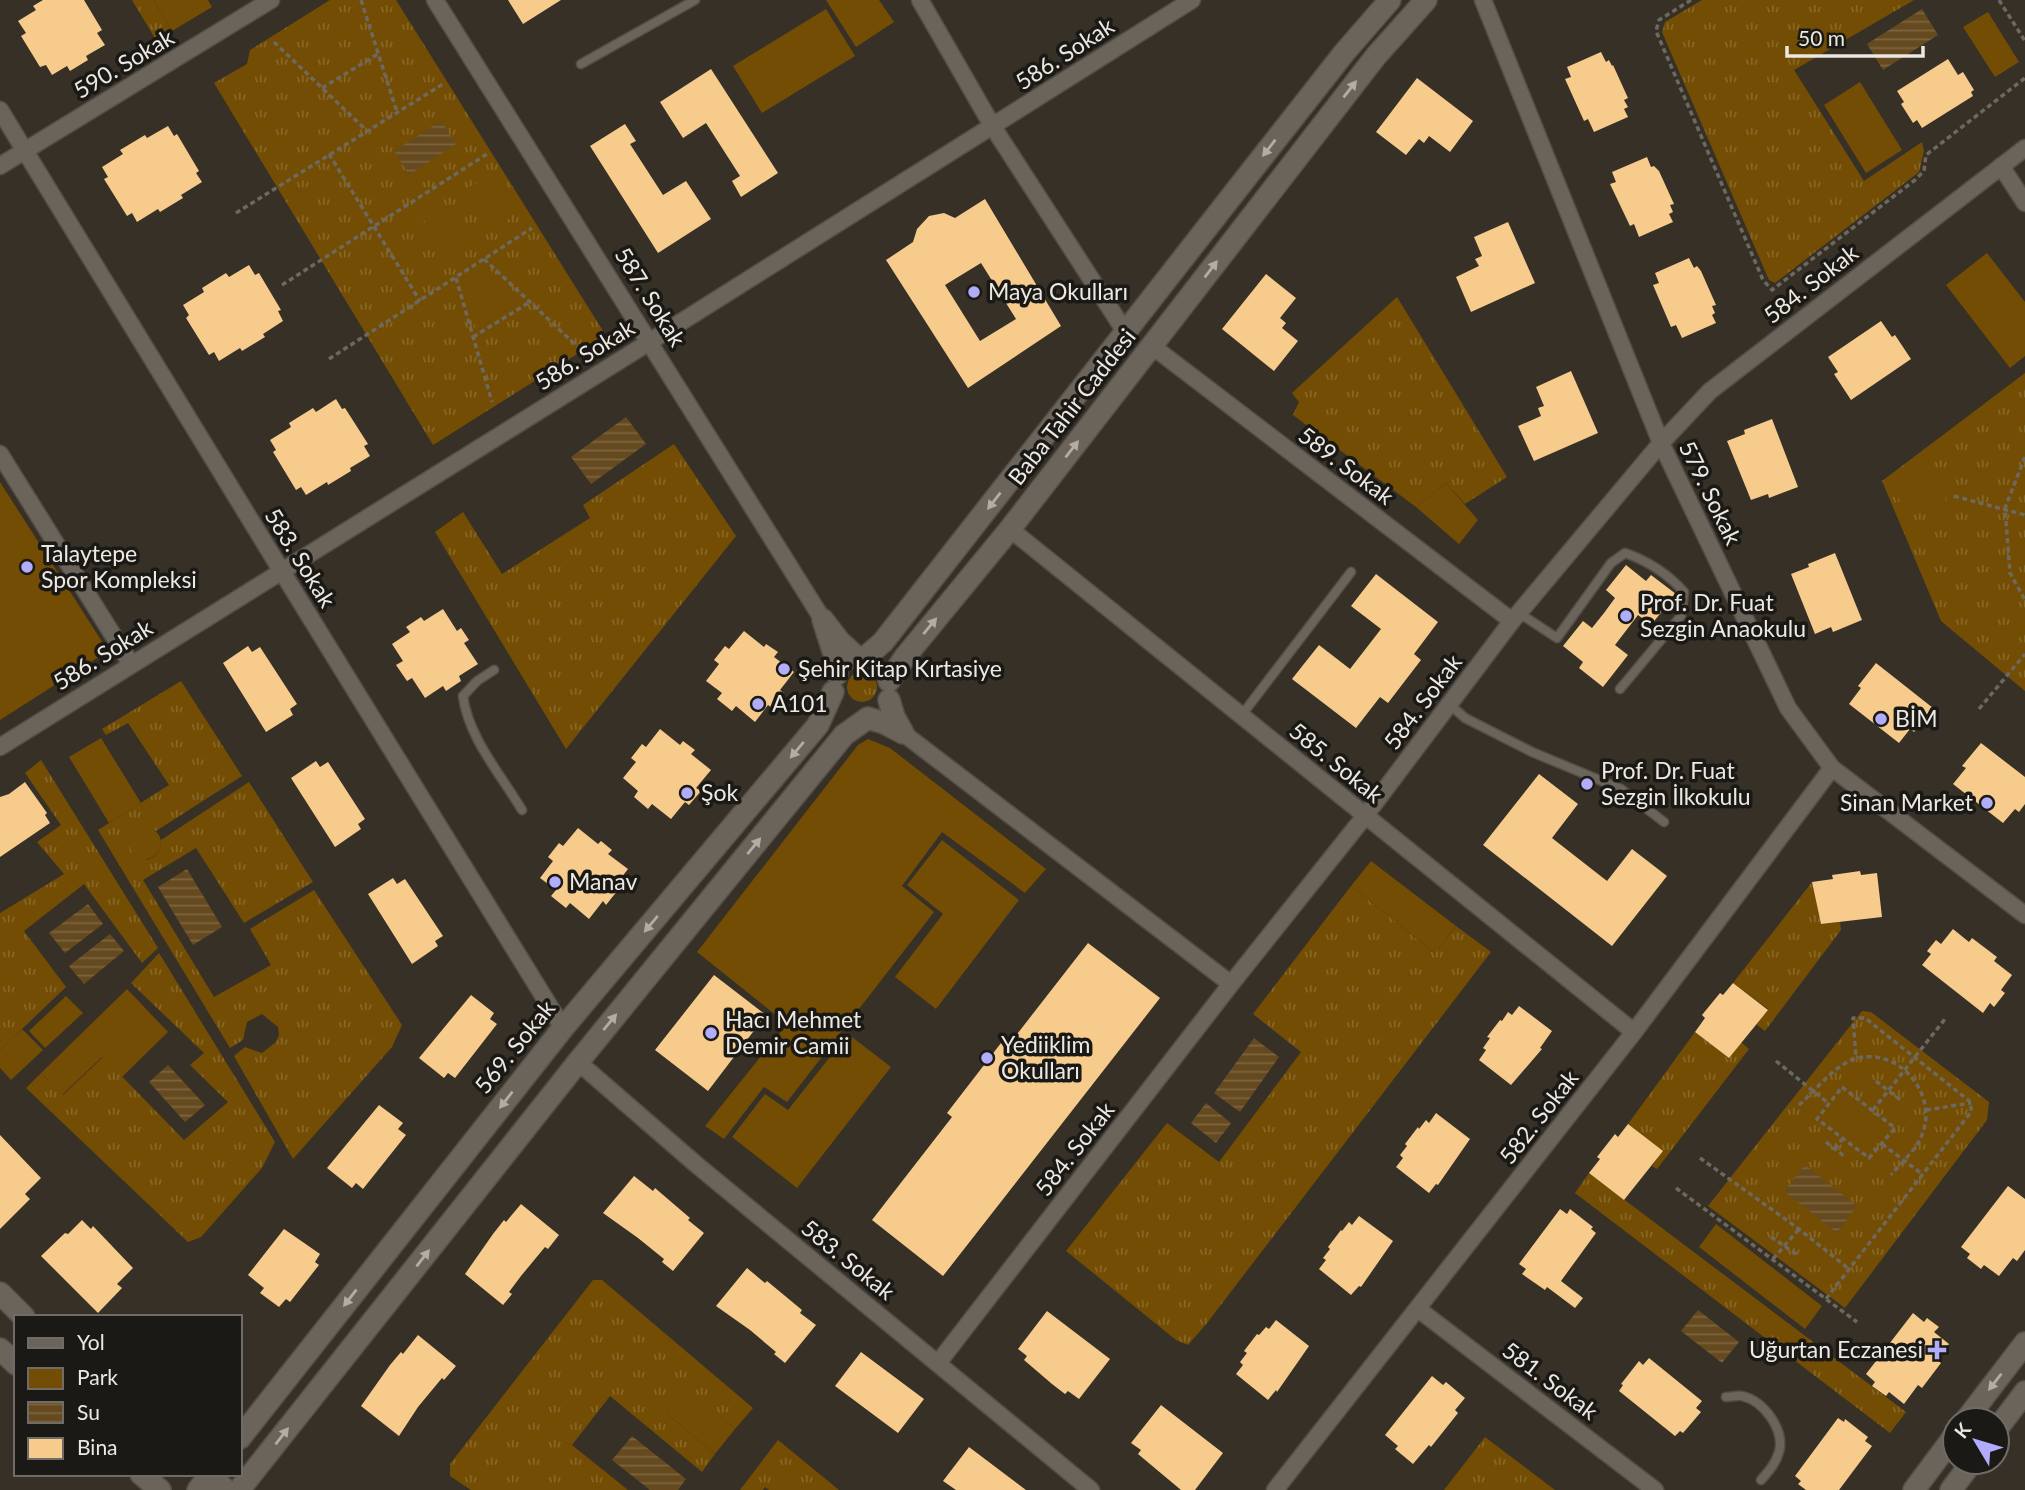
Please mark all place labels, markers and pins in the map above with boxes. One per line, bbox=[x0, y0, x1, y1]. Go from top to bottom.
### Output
place label: Maya Okulları bbox=[988, 277, 1128, 305]
marker: Maya Okulları bbox=[966, 284, 982, 300]
place label: Talaytepe Spor Kompleksi bbox=[41, 539, 197, 593]
marker: Talaytepe Spor Kompleksi bbox=[19, 559, 35, 575]
place label: Prof. Dr. Fuat Sezgin Anaokulu bbox=[1640, 588, 1806, 642]
marker: Prof. Dr. Fuat Sezgin Anaokulu bbox=[1618, 608, 1634, 624]
place label: Şehir Kitap Kırtasiye bbox=[798, 654, 1002, 682]
marker: Şehir Kitap Kırtasiye bbox=[776, 661, 792, 677]
place label: A101 bbox=[772, 689, 828, 717]
marker: A101 bbox=[750, 696, 766, 712]
place label: BİM bbox=[1895, 704, 1938, 732]
marker: BİM bbox=[1873, 711, 1889, 727]
place label: Prof. Dr. Fuat Sezgin İlkokulu bbox=[1601, 756, 1751, 810]
marker: Prof. Dr. Fuat Sezgin İlkokulu bbox=[1579, 776, 1595, 792]
place label: Şok bbox=[701, 778, 738, 806]
marker: Şok bbox=[679, 785, 695, 801]
place label: Sinan Market bbox=[1840, 788, 1974, 816]
marker: Sinan Market bbox=[1979, 795, 1995, 811]
place label: Manav bbox=[569, 867, 637, 895]
marker: Manav bbox=[547, 874, 563, 890]
place label: Hacı Mehmet Demir Camii bbox=[725, 1005, 862, 1059]
marker: Hacı Mehmet Demir Camii bbox=[703, 1025, 719, 1041]
place label: Yediiklim Okulları bbox=[1001, 1030, 1090, 1084]
marker: Yediiklim Okulları bbox=[979, 1050, 995, 1066]
place label: Uğurtan Eczanesi bbox=[1749, 1335, 1923, 1363]
marker: Uğurtan Eczanesi bbox=[1929, 1342, 1945, 1358]

